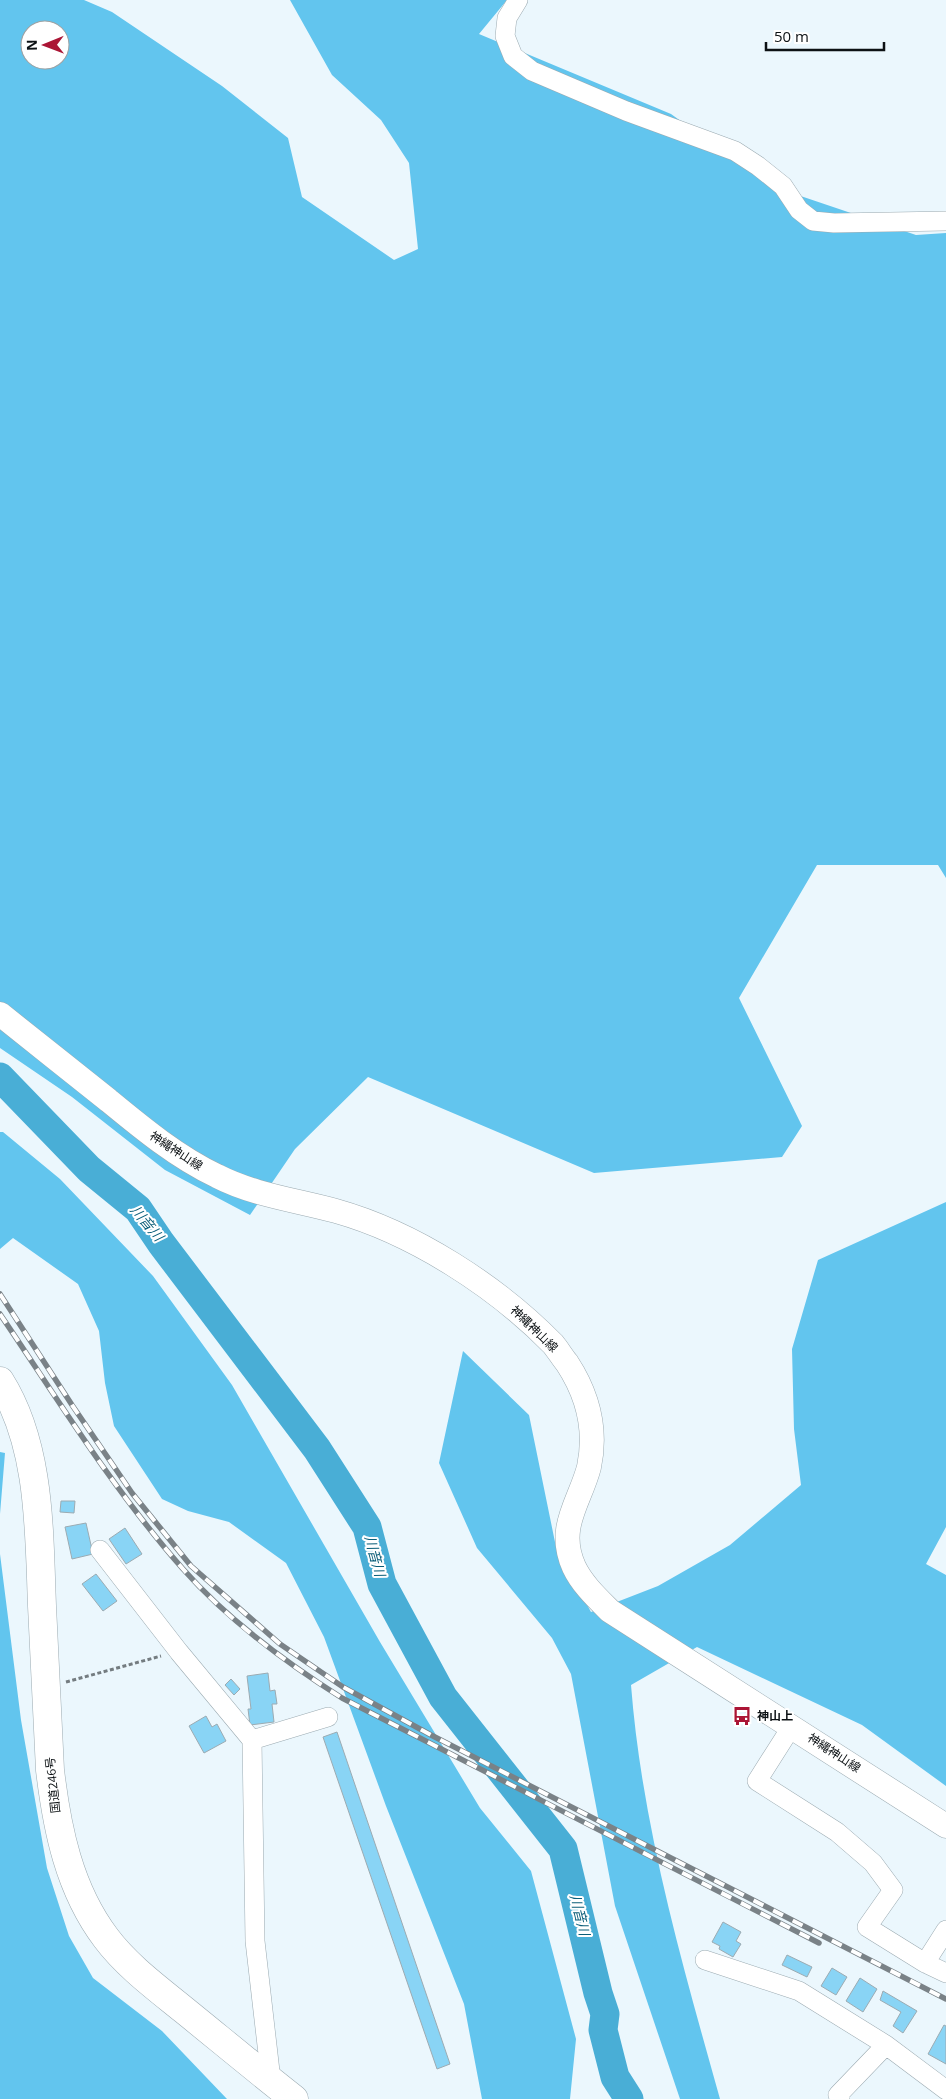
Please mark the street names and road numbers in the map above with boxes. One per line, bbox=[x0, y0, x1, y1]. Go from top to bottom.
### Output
street label: 神縄神山線 bbox=[146, 1127, 206, 1174]
street label: 神縄神山線 bbox=[507, 1302, 562, 1356]
street label: 神縄神山線 bbox=[804, 1729, 864, 1776]
street label: 国道246号 bbox=[41, 1756, 64, 1814]

